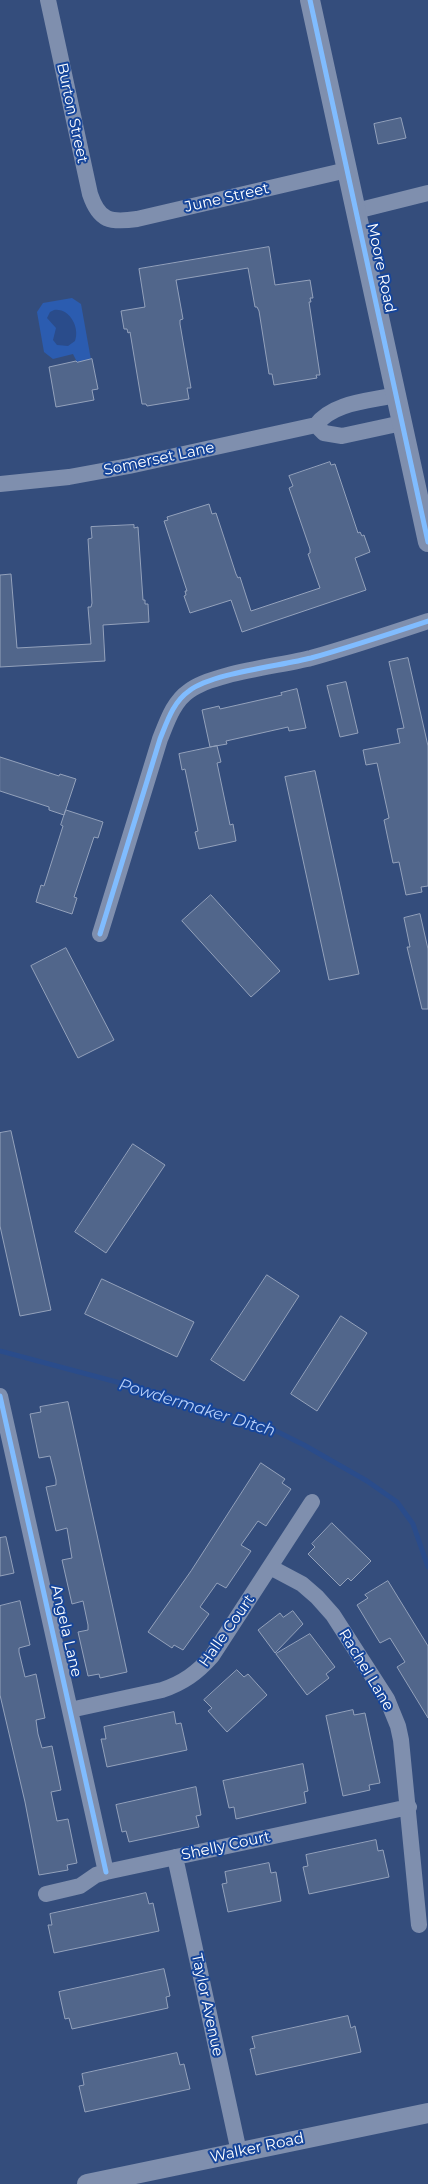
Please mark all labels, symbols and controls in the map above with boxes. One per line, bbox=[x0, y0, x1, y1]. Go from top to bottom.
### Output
street label: Burton Street bbox=[53, 61, 91, 165]
street label: June Street bbox=[183, 180, 271, 216]
street label: Moore Road bbox=[363, 222, 399, 314]
street label: Somerset Lane bbox=[102, 438, 216, 480]
water label: Powdermaker Ditch bbox=[117, 1375, 277, 1441]
street label: Angela Lane bbox=[47, 1583, 85, 1679]
street label: Halle Court bbox=[195, 1591, 259, 1671]
street label: Rachel Lane bbox=[335, 1626, 397, 1714]
street label: Shelly Court bbox=[180, 1828, 272, 1864]
street label: Taylor Avenue bbox=[187, 1952, 227, 2058]
street label: Walker Road bbox=[208, 2129, 306, 2167]

